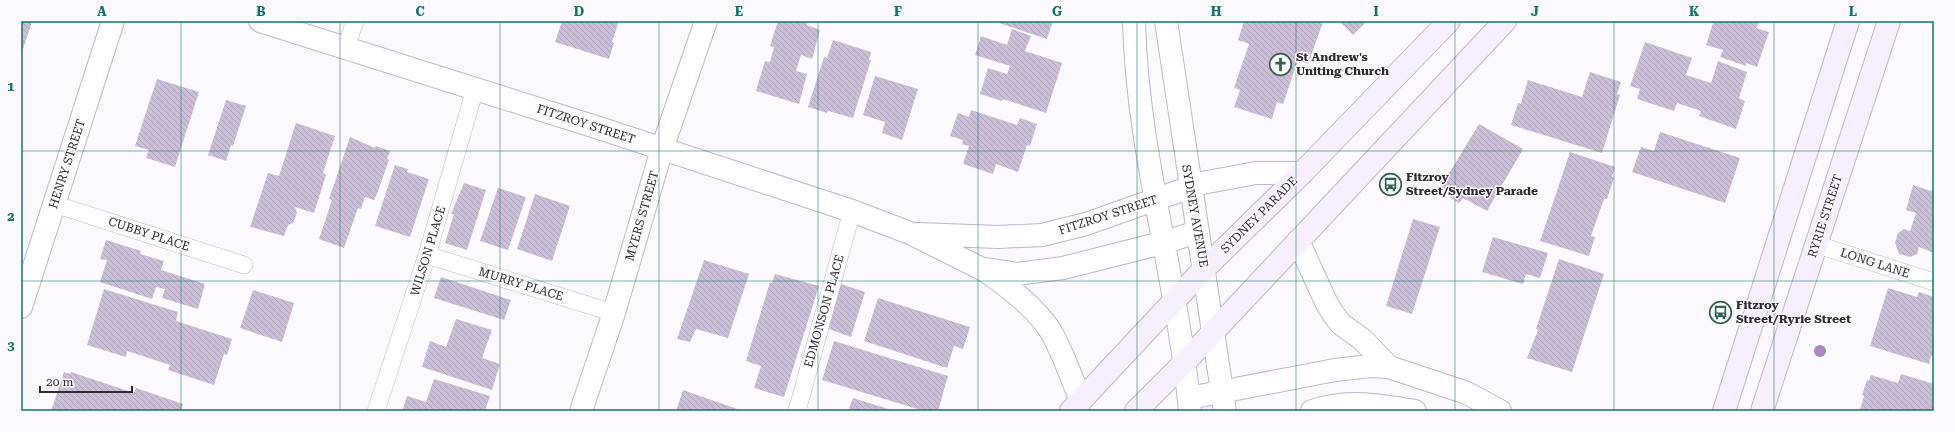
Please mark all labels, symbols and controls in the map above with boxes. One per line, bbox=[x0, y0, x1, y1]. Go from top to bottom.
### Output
text: A bbox=[97, 4, 107, 19]
text: B bbox=[256, 4, 266, 19]
text: C bbox=[415, 4, 425, 19]
text: D bbox=[574, 4, 584, 19]
text: E bbox=[735, 4, 743, 19]
text: F bbox=[894, 4, 902, 19]
text: G bbox=[1052, 4, 1062, 19]
text: H bbox=[1211, 4, 1222, 19]
text: I bbox=[1373, 4, 1379, 19]
text: J bbox=[1531, 4, 1539, 19]
text: K bbox=[1689, 4, 1700, 19]
text: L bbox=[1849, 4, 1857, 19]
place label: St Andrew's Uniting Church bbox=[1296, 50, 1389, 78]
church icon: St Andrew's Uniting Church bbox=[1268, 51, 1294, 77]
text: 1 bbox=[7, 79, 15, 94]
street label: FITZROY STREET bbox=[535, 101, 637, 147]
street label: HENRY STREET bbox=[46, 117, 88, 211]
street label: SYDNEY AVENUE bbox=[1179, 164, 1211, 268]
street label: MYERS STREET bbox=[622, 169, 662, 263]
place label: Fitzroy Street/Sydney Parade bbox=[1406, 170, 1538, 198]
bus stop icon: Fitzroy Street/Sydney Parade bbox=[1378, 171, 1404, 197]
street label: RYRIE STREET bbox=[1805, 173, 1845, 259]
street label: SYDNEY PARADE bbox=[1218, 174, 1300, 256]
street label: FITZROY STREET bbox=[1057, 192, 1159, 238]
street label: WILSON PLACE bbox=[408, 204, 448, 298]
text: 2 bbox=[7, 209, 15, 224]
street label: CUBBY PLACE bbox=[106, 214, 192, 254]
street label: LONG LANE bbox=[1839, 245, 1911, 281]
street label: EDMONSON PLACE bbox=[801, 253, 847, 369]
street label: MURRY PLACE bbox=[477, 264, 565, 304]
place label: Fitzroy Street/Ryrie Street bbox=[1736, 298, 1851, 326]
bus stop icon: Fitzroy Street/Ryrie Street bbox=[1707, 299, 1733, 325]
text: 3 bbox=[7, 338, 15, 353]
scale bar bbox=[40, 368, 132, 394]
text: 20 m bbox=[46, 375, 73, 389]

